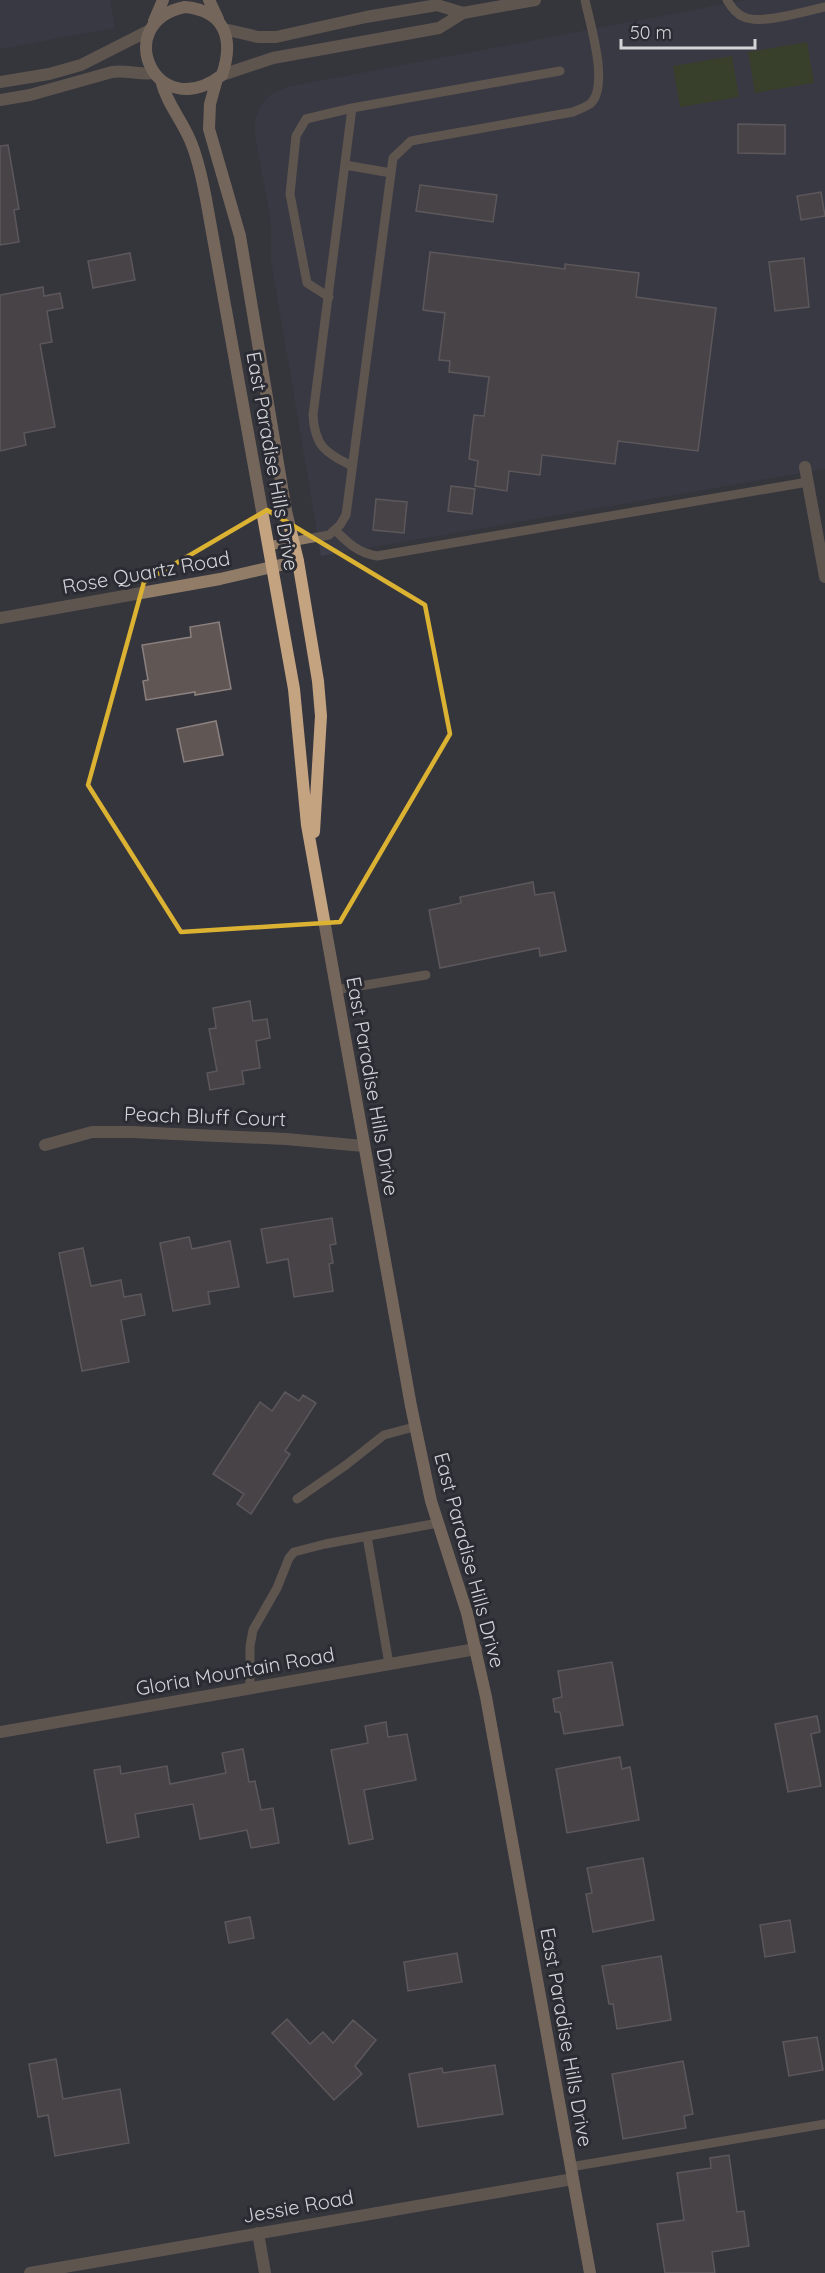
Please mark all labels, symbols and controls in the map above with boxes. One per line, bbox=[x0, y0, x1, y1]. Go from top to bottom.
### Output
scale bar bbox=[621, 12, 754, 50]
text: 50 m bbox=[630, 21, 672, 44]
street label: East Paradise Hills Drive bbox=[241, 350, 305, 572]
street label: Rose Quartz Road bbox=[60, 545, 232, 599]
street label: East Paradise Hills Drive bbox=[341, 975, 405, 1197]
street label: Peach Bluff Court bbox=[124, 1101, 287, 1131]
street label: East Paradise Hills Drive bbox=[429, 1450, 511, 1670]
street label: Gloria Mountain Road bbox=[134, 1641, 336, 1701]
street label: East Paradise Hills Drive bbox=[535, 1926, 599, 2148]
street label: Jessie Road bbox=[241, 2184, 355, 2228]

